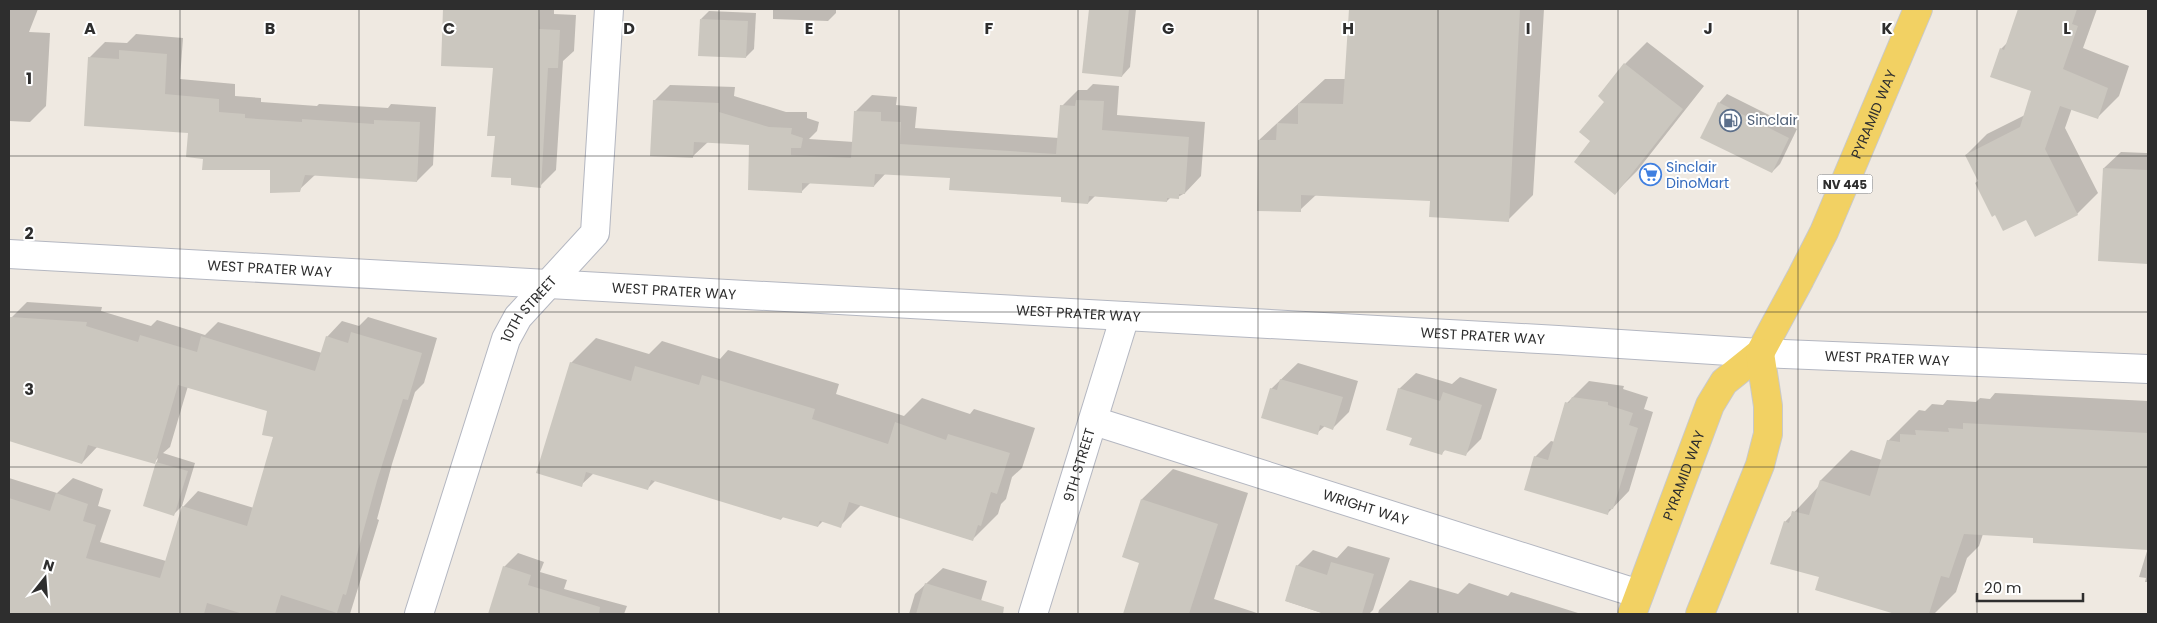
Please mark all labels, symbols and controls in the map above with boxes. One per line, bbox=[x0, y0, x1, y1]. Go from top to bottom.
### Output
text: A bbox=[84, 17, 96, 40]
text: B bbox=[265, 17, 275, 40]
text: C bbox=[443, 17, 455, 40]
text: D bbox=[623, 17, 635, 40]
text: E bbox=[805, 17, 813, 40]
text: F bbox=[985, 17, 994, 40]
text: G bbox=[1162, 17, 1174, 40]
text: H bbox=[1342, 17, 1354, 40]
text: I bbox=[1526, 17, 1530, 40]
text: J bbox=[1703, 17, 1713, 40]
text: K bbox=[1881, 17, 1893, 40]
text: L bbox=[2063, 17, 2071, 40]
text: 1 bbox=[26, 67, 32, 90]
street label: PYRAMID WAY bbox=[1846, 67, 1901, 162]
fuel station icon: Sinclair bbox=[1719, 108, 1743, 132]
place label: Sinclair bbox=[1747, 110, 1798, 130]
place label: Sinclair DinoMart bbox=[1666, 157, 1729, 193]
supermarket icon: Sinclair DinoMart bbox=[1638, 163, 1662, 187]
road number: NV 445 bbox=[1818, 174, 1872, 193]
text: 2 bbox=[24, 222, 34, 245]
street label: WEST PRATER WAY bbox=[207, 255, 332, 282]
street label: 10TH STREET bbox=[496, 271, 561, 345]
street label: WEST PRATER WAY bbox=[611, 277, 737, 304]
street label: WEST PRATER WAY bbox=[1015, 300, 1141, 327]
street label: WEST PRATER WAY bbox=[1420, 322, 1546, 349]
street label: WEST PRATER WAY bbox=[1824, 346, 1950, 371]
text: 3 bbox=[24, 378, 34, 401]
street label: 9TH STREET bbox=[1058, 425, 1100, 504]
street label: PYRAMID WAY bbox=[1658, 427, 1710, 523]
street label: WRIGHT WAY bbox=[1320, 484, 1411, 530]
north arrow bbox=[20, 553, 70, 603]
text: N bbox=[41, 554, 57, 577]
scale bar bbox=[1977, 570, 2083, 602]
text: 20 m bbox=[1984, 577, 2022, 598]

